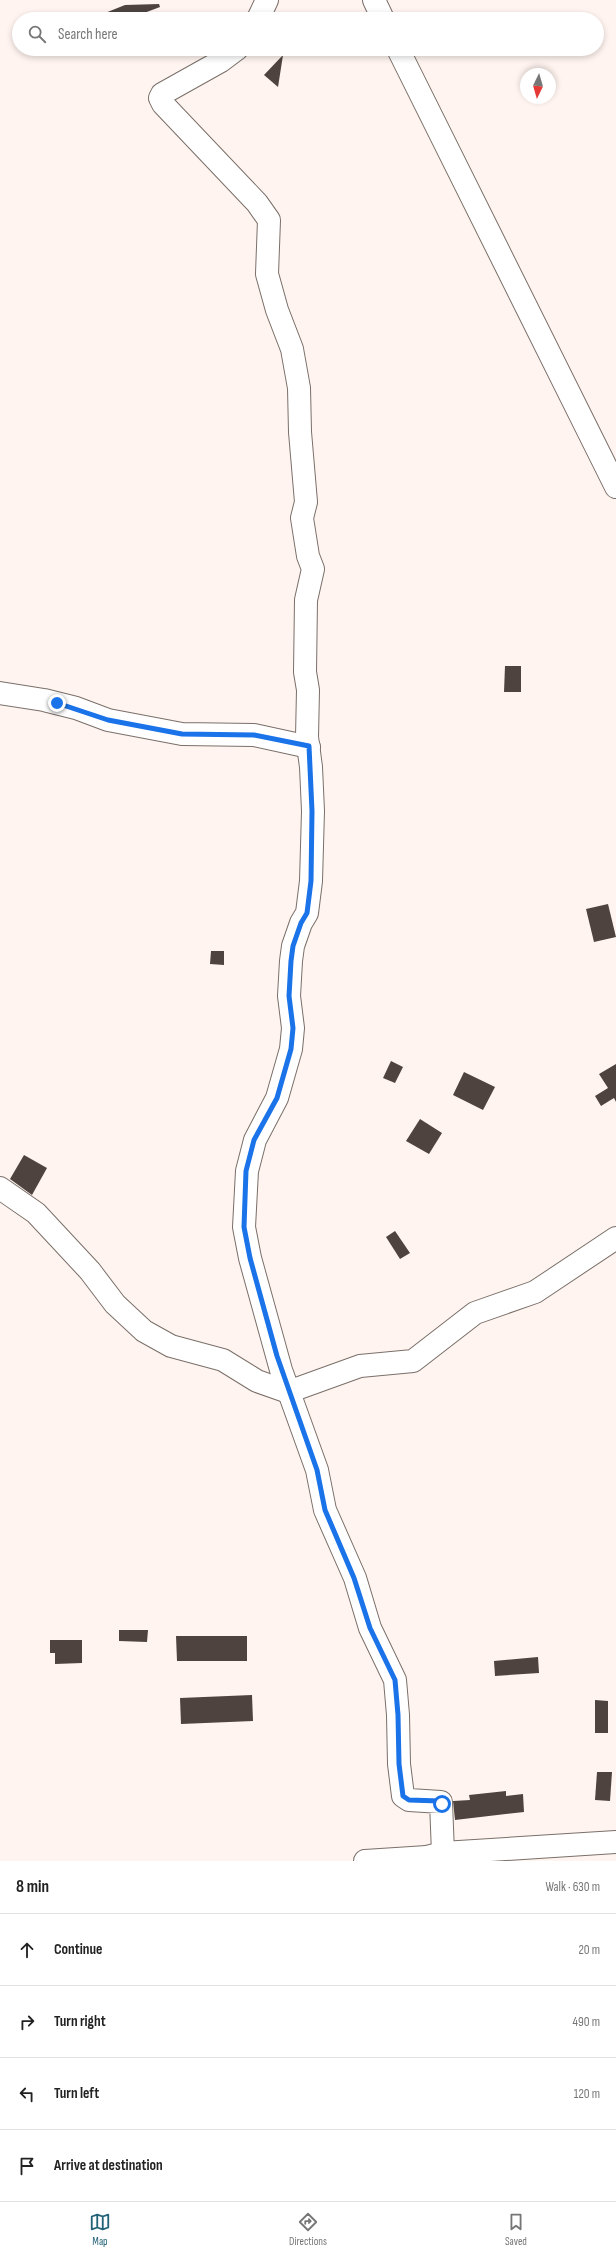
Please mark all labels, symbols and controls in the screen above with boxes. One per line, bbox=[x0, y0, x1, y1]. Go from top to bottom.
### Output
search box bbox=[12, 12, 604, 56]
icon: search bbox=[26, 23, 48, 45]
text: Search here bbox=[58, 25, 118, 44]
north arrow bbox=[520, 68, 556, 104]
route end bbox=[48, 694, 66, 712]
route start bbox=[433, 1795, 451, 1813]
text: 8 min bbox=[16, 1877, 49, 1897]
text: Walk · 630 m bbox=[545, 1879, 600, 1895]
icon: ahead bbox=[16, 1939, 38, 1961]
text: Continue bbox=[54, 1940, 103, 1959]
text: 20 m bbox=[578, 1942, 600, 1958]
icon: right bbox=[16, 2011, 38, 2033]
text: Turn right bbox=[54, 2012, 106, 2031]
text: 490 m bbox=[573, 2014, 600, 2030]
icon: left bbox=[16, 2083, 38, 2105]
text: Turn left bbox=[54, 2084, 99, 2103]
text: 120 m bbox=[574, 2086, 600, 2102]
icon: arrive bbox=[16, 2155, 38, 2177]
text: Arrive at destination bbox=[54, 2156, 163, 2175]
tab: Map bbox=[89, 2211, 111, 2248]
tab: Directions bbox=[289, 2211, 327, 2248]
tab: Saved bbox=[505, 2211, 527, 2248]

